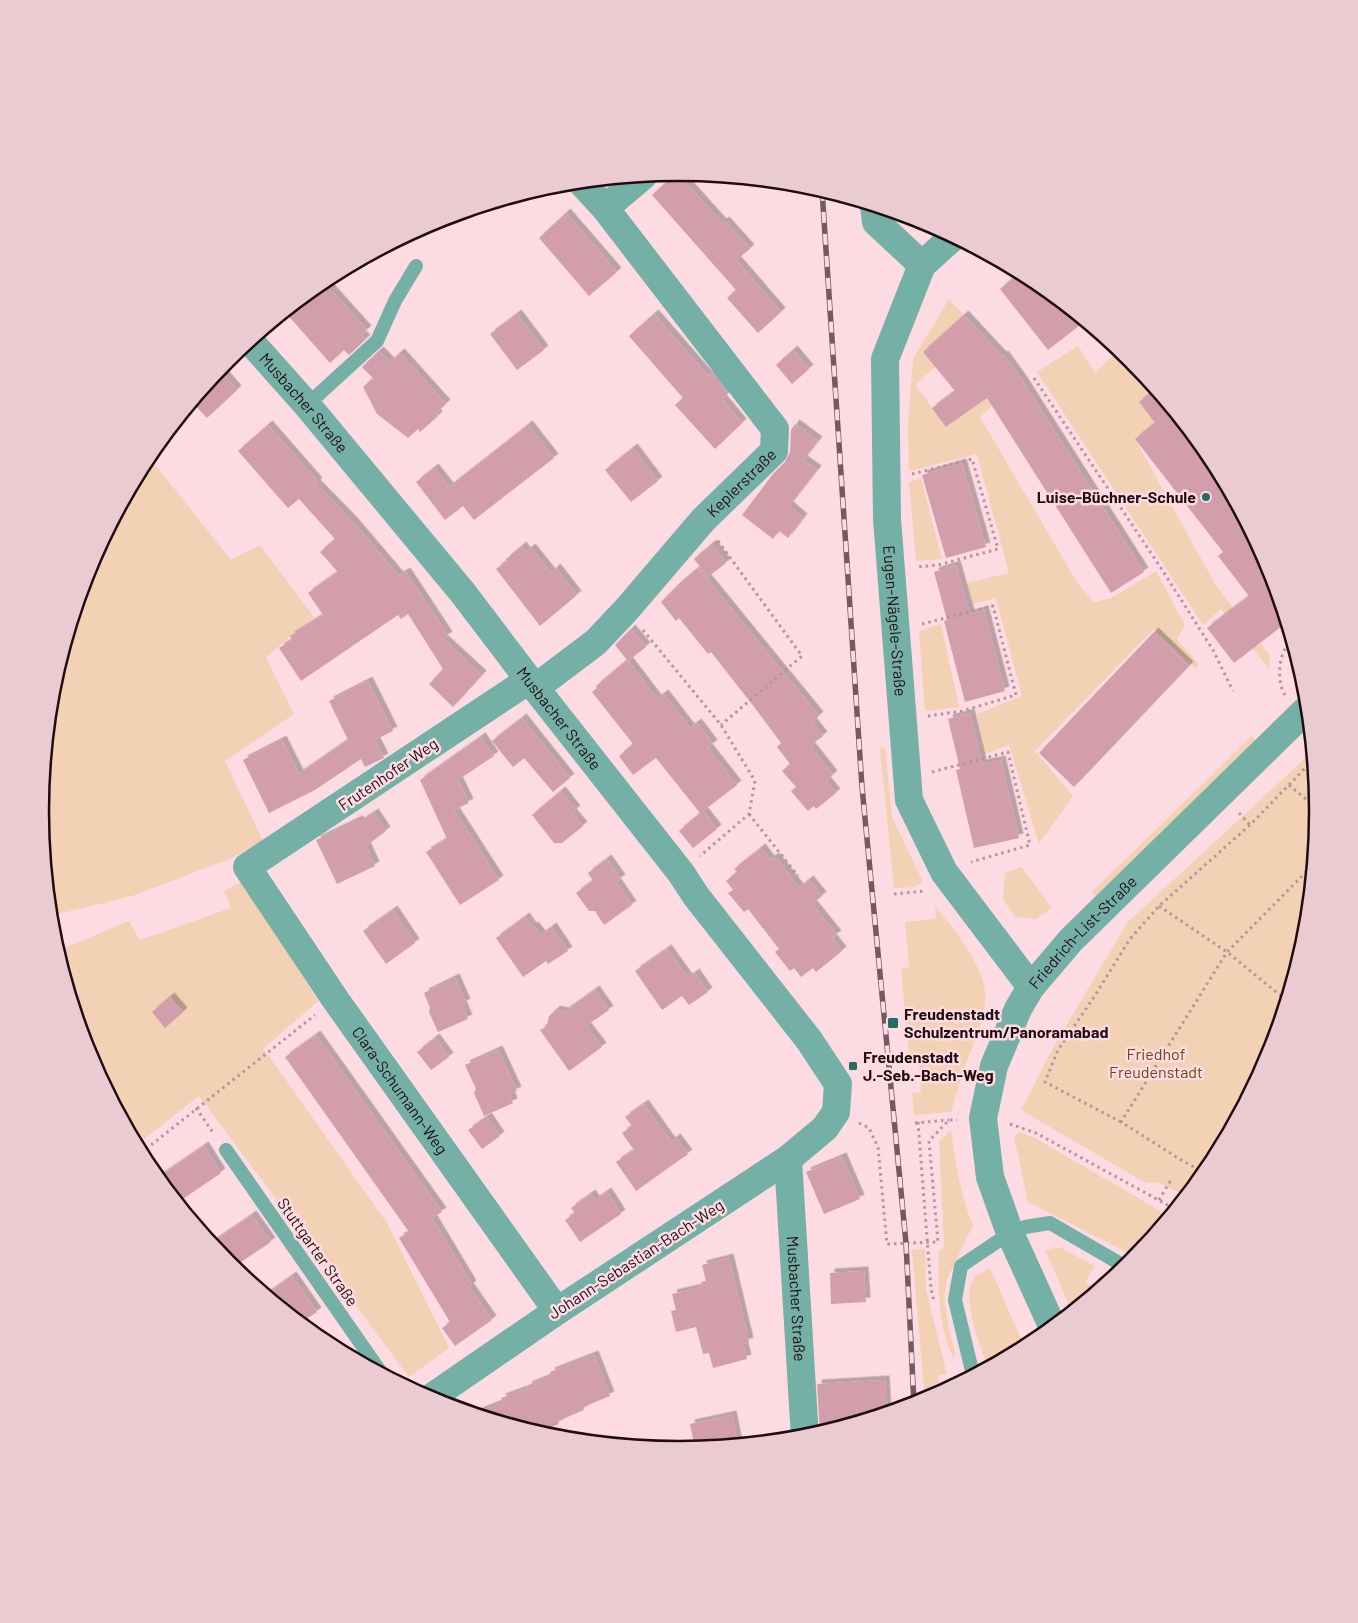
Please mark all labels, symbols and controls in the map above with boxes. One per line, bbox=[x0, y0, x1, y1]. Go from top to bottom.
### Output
street label: Musbacher Straße bbox=[256, 349, 352, 456]
street label: Keplerstraße bbox=[702, 444, 780, 521]
place label: Luise-Büchner-Schule bbox=[1037, 487, 1196, 506]
marker: Luise-Büchner-Schule bbox=[1200, 491, 1212, 503]
street label: Eugen-Nägele-Straße bbox=[880, 545, 911, 697]
street label: Musbacher Straße bbox=[513, 663, 606, 773]
street label: Frutenhofer Weg bbox=[334, 733, 441, 814]
street label: Friedrich-List-Straße bbox=[1024, 871, 1140, 992]
place label: Freudenstadt Schulzentrum/Panoramabad bbox=[904, 1004, 1108, 1041]
marker: Freudenstadt Schulzentrum/Panoramabad bbox=[886, 1016, 900, 1030]
street label: Clara-Schumann-Weg bbox=[349, 1023, 452, 1157]
park label: Friedhof Freudenstadt bbox=[1109, 1044, 1203, 1081]
place label: Freudenstadt J.-Seb.-Bach-Weg bbox=[863, 1047, 994, 1084]
marker: Freudenstadt J.-Seb.-Bach-Weg bbox=[847, 1060, 859, 1072]
street label: Stuttgarter Straße bbox=[274, 1194, 363, 1310]
street label: Johann-Sebastian-Bach-Weg bbox=[545, 1195, 727, 1322]
street label: Musbacher Straße bbox=[784, 1235, 810, 1362]

